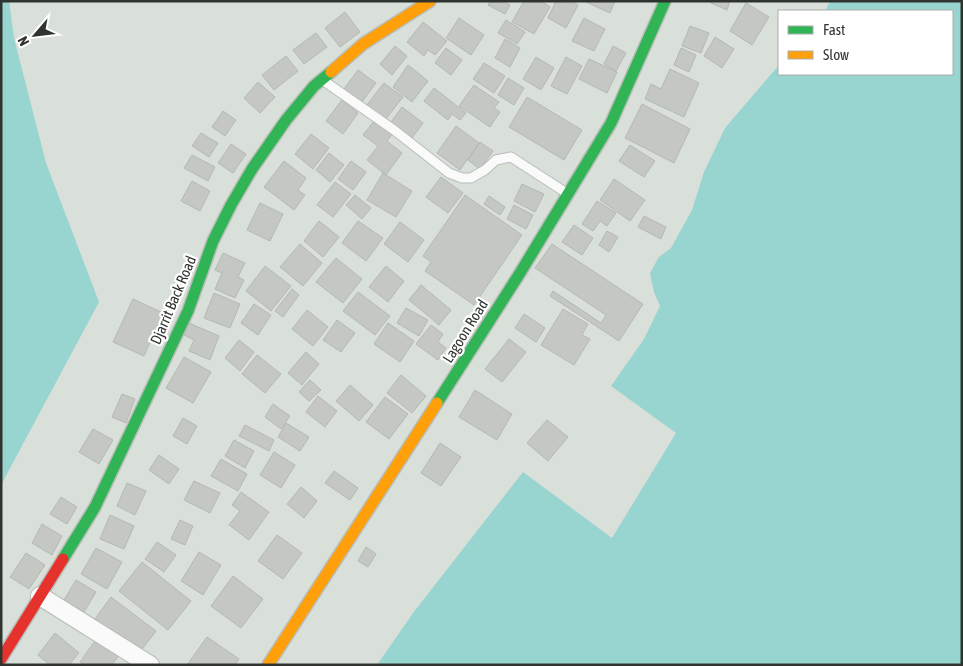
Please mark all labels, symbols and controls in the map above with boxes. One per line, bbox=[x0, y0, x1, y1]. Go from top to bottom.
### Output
north arrow bbox=[10, 10, 60, 60]
legend bbox=[778, 10, 953, 75]
text: Fast bbox=[823, 21, 845, 38]
text: N bbox=[15, 34, 33, 49]
text: Slow bbox=[823, 46, 849, 63]
street label: Djarrit Back Road bbox=[147, 253, 199, 347]
street label: Lagoon Road bbox=[439, 296, 491, 366]

